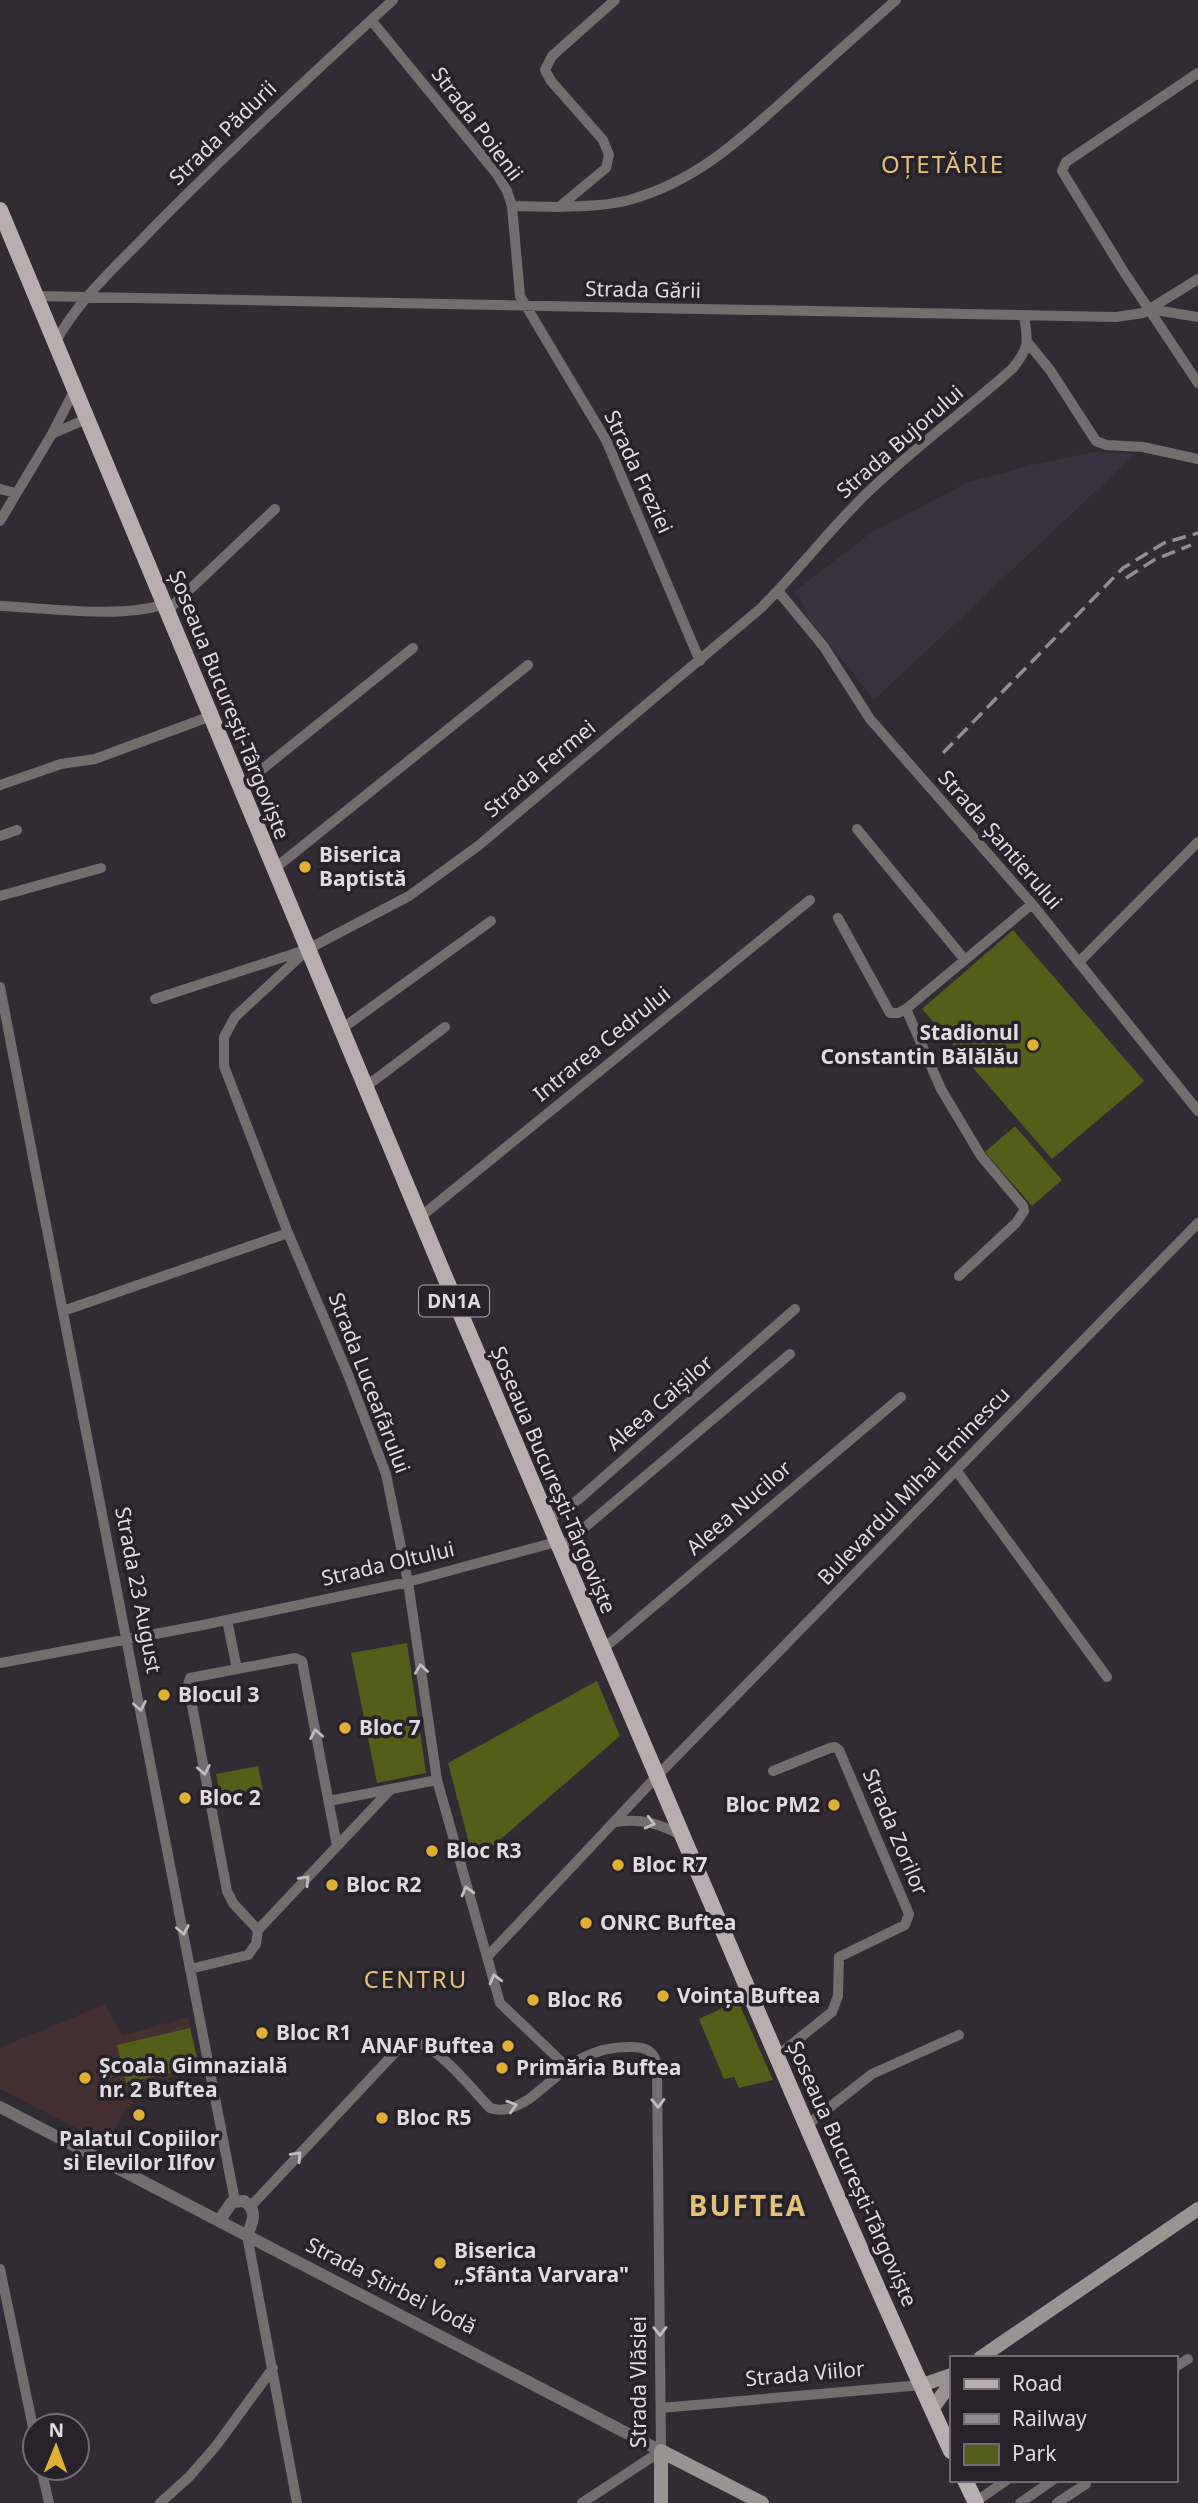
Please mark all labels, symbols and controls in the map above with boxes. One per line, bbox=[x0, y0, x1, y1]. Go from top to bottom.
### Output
street label: Strada Poienii bbox=[426, 61, 530, 186]
street label: Strada Pădurii bbox=[163, 74, 282, 191]
district label: OȚETĂRIE bbox=[881, 147, 1005, 180]
street label: Strada Gării bbox=[585, 274, 701, 304]
street label: Strada Bujorului bbox=[830, 378, 969, 504]
street label: Strada Freziei bbox=[598, 406, 680, 538]
street label: Șoseaua București-Târgoviște bbox=[163, 566, 297, 843]
street label: Strada Fermei bbox=[478, 713, 601, 823]
street label: Strada Șantierului bbox=[932, 764, 1069, 915]
place label: Biserica Baptistă bbox=[319, 840, 406, 892]
marker: Biserica Baptistă bbox=[297, 859, 313, 875]
street label: Intrarea Cedrului bbox=[527, 979, 676, 1107]
place label: Stadionul Constantin Bălălău bbox=[820, 1018, 1019, 1070]
marker: Stadionul Constantin Bălălău bbox=[1025, 1037, 1041, 1053]
road number: DN1A bbox=[419, 1286, 489, 1316]
street label: Strada Luceafărului bbox=[323, 1288, 417, 1477]
street label: Șoseaua București-Târgoviște bbox=[485, 1342, 623, 1618]
street label: Aleea Caișilor bbox=[600, 1348, 719, 1456]
street label: Bulevardul Mihai Eminescu bbox=[811, 1380, 1016, 1591]
street label: Aleea Nucilor bbox=[680, 1453, 797, 1561]
street label: Strada 23 August bbox=[109, 1504, 169, 1676]
street label: Strada Oltului bbox=[319, 1534, 457, 1592]
one-way arrow bbox=[414, 1663, 429, 1675]
place label: Blocul 3 bbox=[178, 1680, 260, 1708]
marker: Blocul 3 bbox=[156, 1687, 172, 1703]
one-way arrow bbox=[132, 1700, 147, 1712]
place label: Bloc 7 bbox=[359, 1713, 421, 1741]
marker: Bloc 7 bbox=[337, 1720, 353, 1736]
one-way arrow bbox=[310, 1728, 325, 1740]
one-way arrow bbox=[196, 1764, 211, 1776]
street label: Strada Zorilor bbox=[857, 1764, 935, 1899]
place label: Bloc 2 bbox=[199, 1783, 261, 1811]
marker: Bloc 2 bbox=[177, 1790, 193, 1806]
place label: Bloc PM2 bbox=[726, 1790, 820, 1818]
marker: Bloc PM2 bbox=[826, 1797, 842, 1813]
one-way arrow bbox=[644, 1815, 656, 1829]
place label: Bloc R3 bbox=[446, 1836, 521, 1864]
marker: Bloc R3 bbox=[424, 1843, 440, 1859]
place label: Bloc R7 bbox=[632, 1850, 707, 1878]
marker: Bloc R7 bbox=[610, 1857, 626, 1873]
place label: Bloc R2 bbox=[346, 1870, 421, 1898]
one-way arrow bbox=[297, 1875, 309, 1888]
marker: Bloc R2 bbox=[324, 1877, 340, 1893]
one-way arrow bbox=[461, 1885, 475, 1897]
place label: ONRC Buftea bbox=[600, 1908, 736, 1936]
marker: ONRC Buftea bbox=[578, 1915, 594, 1931]
one-way arrow bbox=[175, 1924, 190, 1936]
district label: CENTRU bbox=[364, 1962, 468, 1995]
one-way arrow bbox=[489, 1973, 503, 1985]
place label: Voința Buftea bbox=[677, 1981, 820, 2009]
place label: Bloc R6 bbox=[547, 1985, 622, 2013]
marker: Voința Buftea bbox=[655, 1988, 671, 2004]
marker: Bloc R6 bbox=[525, 1992, 541, 2008]
place label: Bloc R1 bbox=[276, 2018, 351, 2046]
marker: Bloc R1 bbox=[254, 2025, 270, 2041]
place label: ANAF Buftea bbox=[361, 2031, 494, 2059]
street label: Șoseaua București-Târgoviște bbox=[782, 2036, 924, 2311]
marker: ANAF Buftea bbox=[500, 2038, 516, 2054]
place label: Școala Gimnazială nr. 2 Buftea bbox=[99, 2051, 288, 2103]
place label: Primăria Buftea bbox=[516, 2053, 681, 2081]
marker: Primăria Buftea bbox=[494, 2060, 510, 2076]
marker: Școala Gimnazială nr. 2 Buftea bbox=[77, 2070, 93, 2086]
one-way arrow bbox=[650, 2098, 666, 2109]
one-way arrow bbox=[506, 2100, 518, 2115]
place label: Bloc R5 bbox=[396, 2103, 471, 2131]
marker: Palatul Copiilor si Elevilor Ilfov bbox=[131, 2107, 147, 2123]
marker: Bloc R5 bbox=[374, 2110, 390, 2126]
place label: Palatul Copiilor si Elevilor Ilfov bbox=[59, 2124, 220, 2176]
one-way arrow bbox=[289, 2151, 301, 2164]
district label: BUFTEA bbox=[689, 2186, 807, 2224]
street label: Strada Știrbei Vodă bbox=[301, 2230, 481, 2340]
place label: Biserica „Sfânta Varvara" bbox=[454, 2236, 629, 2288]
marker: Biserica „Sfânta Varvara" bbox=[432, 2255, 448, 2271]
street label: Strada Vlăsiei bbox=[624, 2316, 652, 2448]
one-way arrow bbox=[652, 2326, 668, 2336]
street label: Strada Viilor bbox=[744, 2354, 866, 2392]
legend bbox=[950, 2356, 1177, 2482]
text: Road bbox=[1012, 2369, 1062, 2397]
text: Railway bbox=[1012, 2404, 1087, 2432]
north arrow bbox=[21, 2412, 91, 2482]
text: N bbox=[48, 2417, 64, 2443]
text: Park bbox=[1012, 2439, 1057, 2467]

